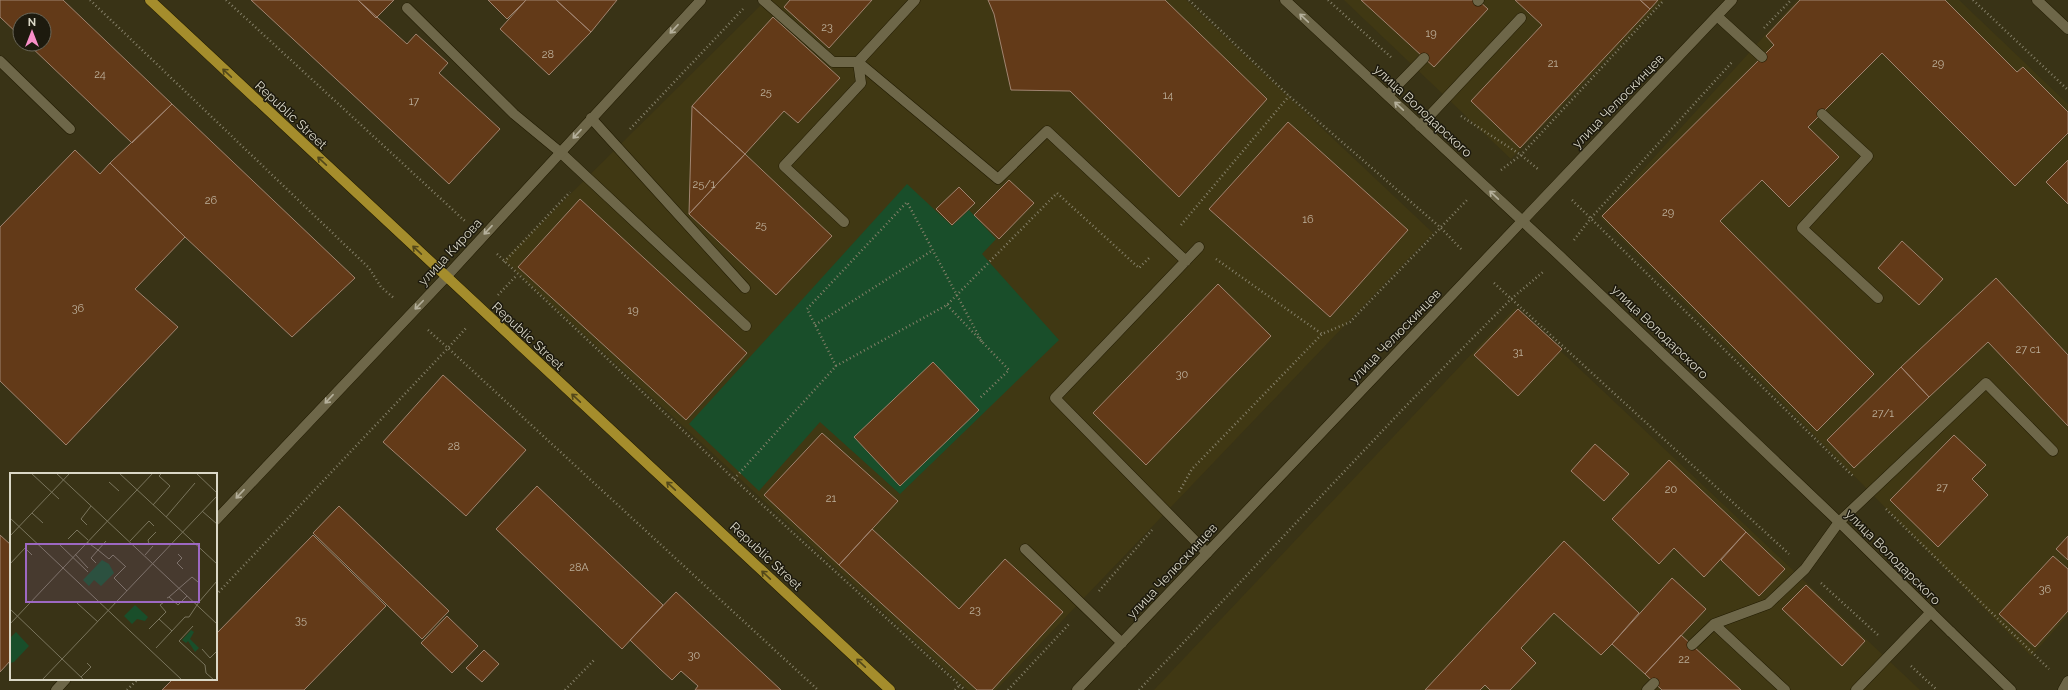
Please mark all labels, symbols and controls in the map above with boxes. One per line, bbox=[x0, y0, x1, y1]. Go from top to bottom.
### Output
north arrow bbox=[12, 12, 52, 52]
one-way arrow bbox=[1299, 13, 1309, 22]
text: N bbox=[28, 16, 36, 29]
house number: 23 bbox=[821, 21, 833, 34]
one-way arrow bbox=[670, 23, 679, 34]
house number: 19 bbox=[1425, 27, 1437, 40]
house number: 28 bbox=[542, 48, 554, 61]
street label: улица Челюскинцев bbox=[1569, 51, 1667, 151]
house number: 21 bbox=[1548, 57, 1559, 70]
house number: 29 bbox=[1932, 57, 1944, 70]
street label: улица Володарского bbox=[1371, 62, 1475, 160]
house number: 24 bbox=[94, 68, 106, 81]
one-way arrow bbox=[222, 68, 232, 77]
street label: Republic Street bbox=[252, 78, 330, 152]
house number: 25 bbox=[760, 86, 772, 99]
house number: 14 bbox=[1163, 89, 1173, 102]
house number: 17 bbox=[409, 95, 419, 108]
one-way arrow bbox=[1394, 101, 1404, 111]
one-way arrow bbox=[572, 129, 581, 139]
one-way arrow bbox=[317, 156, 327, 166]
house number: 25/1 bbox=[693, 178, 716, 191]
one-way arrow bbox=[1489, 190, 1499, 199]
house number: 26 bbox=[205, 194, 218, 207]
house number: 29 bbox=[1662, 206, 1674, 219]
house number: 16 bbox=[1302, 213, 1314, 226]
street label: улица Кирова bbox=[415, 215, 485, 289]
house number: 25 bbox=[755, 219, 767, 232]
one-way arrow bbox=[484, 225, 493, 235]
one-way arrow bbox=[412, 245, 422, 255]
street label: улица Володарского bbox=[1609, 282, 1712, 382]
street label: улица Челюскинцев bbox=[1346, 286, 1444, 386]
street label: Republic Street bbox=[489, 299, 567, 373]
one-way arrow bbox=[414, 300, 424, 310]
house number: 36 bbox=[72, 302, 85, 315]
house number: 19 bbox=[627, 304, 639, 317]
house number: 27 с1 bbox=[2015, 343, 2041, 356]
house number: 31 bbox=[1513, 346, 1524, 359]
house number: 30 bbox=[1176, 368, 1189, 381]
one-way arrow bbox=[571, 393, 581, 403]
one-way arrow bbox=[325, 394, 334, 404]
house number: 27/1 bbox=[1872, 407, 1894, 420]
house number: 28 bbox=[448, 440, 460, 453]
inset map bbox=[10, 473, 217, 680]
house number: 27 bbox=[1936, 481, 1948, 494]
one-way arrow bbox=[666, 482, 676, 491]
house number: 20 bbox=[1665, 483, 1677, 496]
one-way arrow bbox=[236, 489, 245, 499]
house number: 21 bbox=[826, 492, 837, 505]
street label: улица Володарского bbox=[1842, 506, 1944, 608]
street label: Republic Street bbox=[727, 519, 805, 593]
street label: улица Челюскинцев bbox=[1124, 520, 1220, 622]
house number: 28А bbox=[569, 561, 589, 574]
one-way arrow bbox=[761, 570, 771, 580]
house number: 36 bbox=[2039, 583, 2052, 596]
house number: 23 bbox=[969, 604, 981, 617]
house number: 35 bbox=[295, 614, 307, 627]
house number: 30 bbox=[688, 649, 701, 662]
house number: 22 bbox=[1678, 653, 1690, 666]
one-way arrow bbox=[856, 659, 867, 668]

